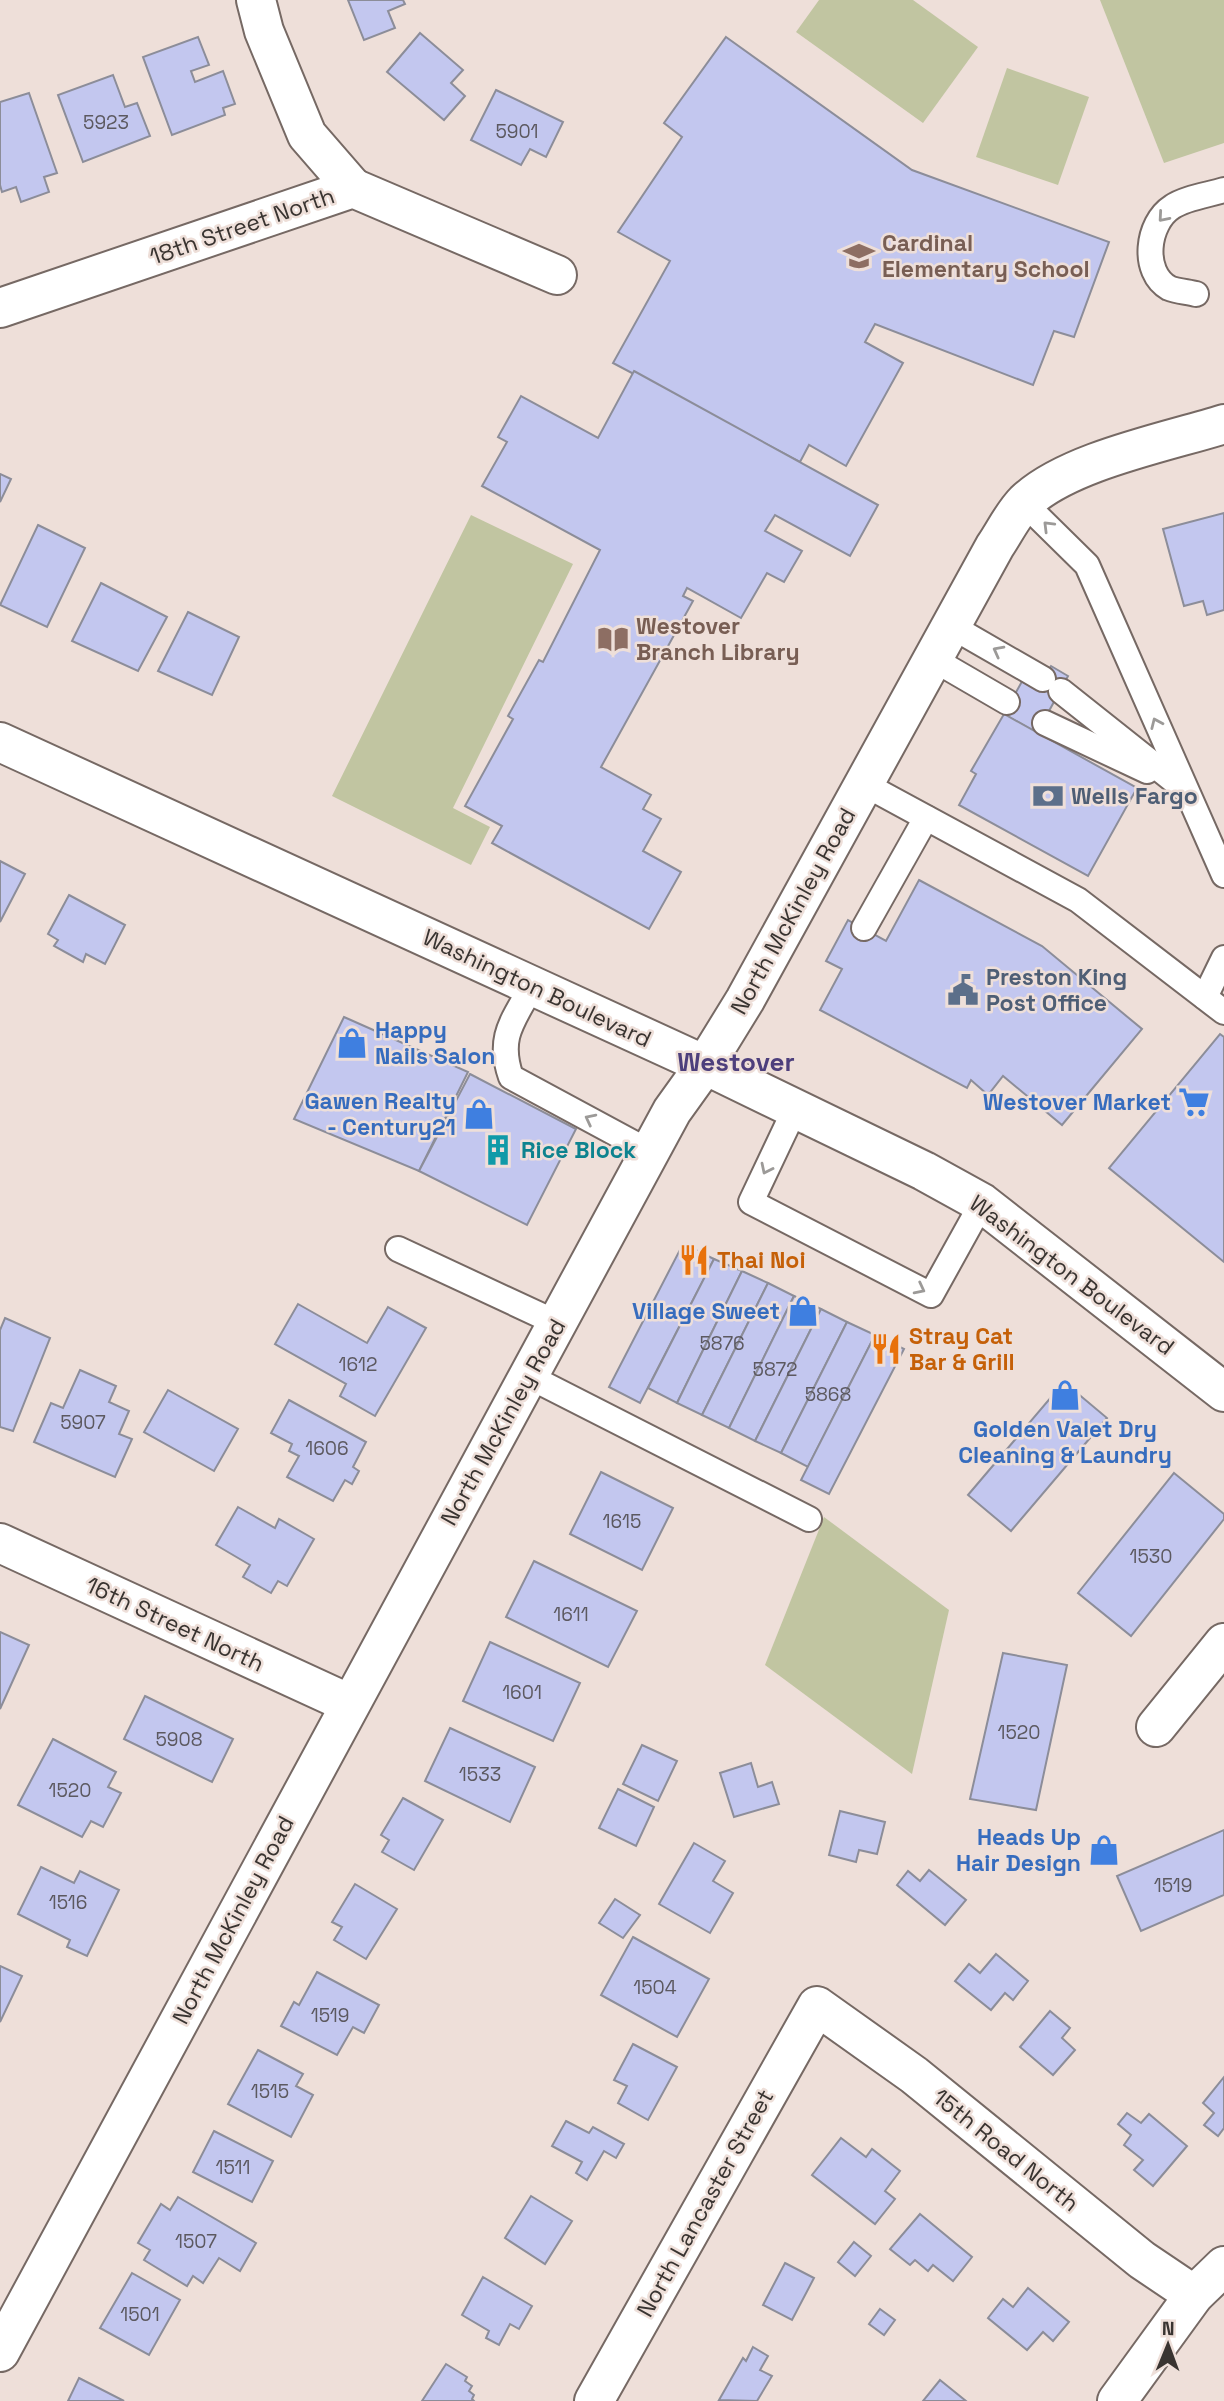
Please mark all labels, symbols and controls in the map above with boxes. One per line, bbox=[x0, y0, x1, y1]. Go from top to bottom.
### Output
house number: 5923 bbox=[83, 110, 129, 135]
house number: 5901 bbox=[495, 119, 539, 144]
street label: 18th Street North bbox=[146, 180, 338, 272]
one-way arrow bbox=[1159, 209, 1171, 222]
place label: Cardinal Elementary School bbox=[882, 228, 1090, 284]
school or university icon: Cardinal Elementary School bbox=[842, 239, 876, 273]
one-way arrow bbox=[1043, 522, 1056, 535]
place label: Westover Branch Library bbox=[636, 611, 800, 667]
library icon: Westover Branch Library bbox=[596, 622, 630, 656]
one-way arrow bbox=[992, 646, 1005, 659]
one-way arrow bbox=[1150, 718, 1164, 730]
bank icon: Wells Fargo bbox=[1031, 779, 1065, 813]
place label: Wells Fargo bbox=[1071, 781, 1198, 811]
street label: North McKinley Road bbox=[724, 802, 862, 1020]
street label: Washington Boulevard bbox=[418, 922, 656, 1054]
place label: Preston King Post Office bbox=[986, 962, 1127, 1018]
public building icon: Preston King Post Office bbox=[946, 973, 980, 1007]
place label: Happy Nails Salon bbox=[375, 1015, 495, 1071]
shop icon: Happy Nails Salon bbox=[335, 1026, 369, 1060]
district label: Westover bbox=[677, 1045, 795, 1079]
supermarket icon: Westover Market bbox=[1177, 1085, 1211, 1119]
place label: Gawen Realty - Century21 bbox=[304, 1086, 456, 1142]
place label: Westover Market bbox=[983, 1087, 1171, 1117]
shop icon: Gawen Realty - Century21 bbox=[462, 1097, 496, 1131]
one-way arrow bbox=[585, 1114, 597, 1128]
building icon: Rice Block bbox=[481, 1133, 515, 1167]
place label: Rice Block bbox=[521, 1135, 636, 1165]
one-way arrow bbox=[761, 1162, 775, 1174]
street label: Washington Boulevard bbox=[964, 1188, 1180, 1362]
restaurant icon: Thai Noi bbox=[677, 1243, 711, 1277]
place label: Thai Noi bbox=[717, 1245, 806, 1275]
one-way arrow bbox=[913, 1281, 925, 1294]
shop icon: Village Sweet bbox=[786, 1294, 820, 1328]
place label: Village Sweet bbox=[632, 1296, 780, 1326]
street label: North McKinley Road bbox=[434, 1313, 572, 1531]
place label: Stray Cat Bar & Grill bbox=[909, 1321, 1015, 1377]
house number: 5876 bbox=[699, 1331, 745, 1356]
restaurant icon: Stray Cat Bar & Grill bbox=[869, 1332, 903, 1366]
house number: 1612 bbox=[339, 1352, 377, 1377]
house number: 5872 bbox=[753, 1357, 798, 1382]
shop icon: Golden Valet Dry Cleaning & Laundry bbox=[1048, 1378, 1082, 1412]
house number: 5868 bbox=[805, 1382, 851, 1407]
house number: 5907 bbox=[60, 1410, 106, 1435]
place label: Golden Valet Dry Cleaning & Laundry bbox=[958, 1414, 1172, 1470]
house number: 1606 bbox=[305, 1436, 349, 1461]
house number: 1615 bbox=[603, 1509, 641, 1534]
house number: 1530 bbox=[1130, 1544, 1172, 1569]
street label: 16th Street North bbox=[81, 1570, 269, 1678]
house number: 1611 bbox=[553, 1602, 589, 1627]
house number: 1601 bbox=[502, 1680, 542, 1705]
house number: 1520 bbox=[998, 1720, 1040, 1745]
house number: 5908 bbox=[155, 1727, 203, 1752]
house number: 1533 bbox=[459, 1762, 501, 1787]
house number: 1520 bbox=[49, 1778, 91, 1803]
street label: North McKinley Road bbox=[165, 1811, 301, 2029]
place label: Heads Up Hair Design bbox=[956, 1822, 1081, 1878]
shop icon: Heads Up Hair Design bbox=[1087, 1833, 1121, 1867]
house number: 1519 bbox=[1154, 1873, 1192, 1898]
house number: 1516 bbox=[49, 1890, 87, 1915]
house number: 1504 bbox=[633, 1975, 677, 2000]
house number: 1519 bbox=[311, 2003, 349, 2028]
house number: 1515 bbox=[251, 2079, 289, 2104]
street label: 15th Road North bbox=[927, 2082, 1085, 2218]
street label: North Lancaster Street bbox=[630, 2084, 780, 2322]
house number: 1511 bbox=[216, 2155, 250, 2180]
house number: 1507 bbox=[175, 2229, 217, 2254]
house number: 1501 bbox=[120, 2302, 160, 2327]
north arrow bbox=[1133, 2310, 1203, 2380]
text: N bbox=[1162, 2316, 1175, 2341]

